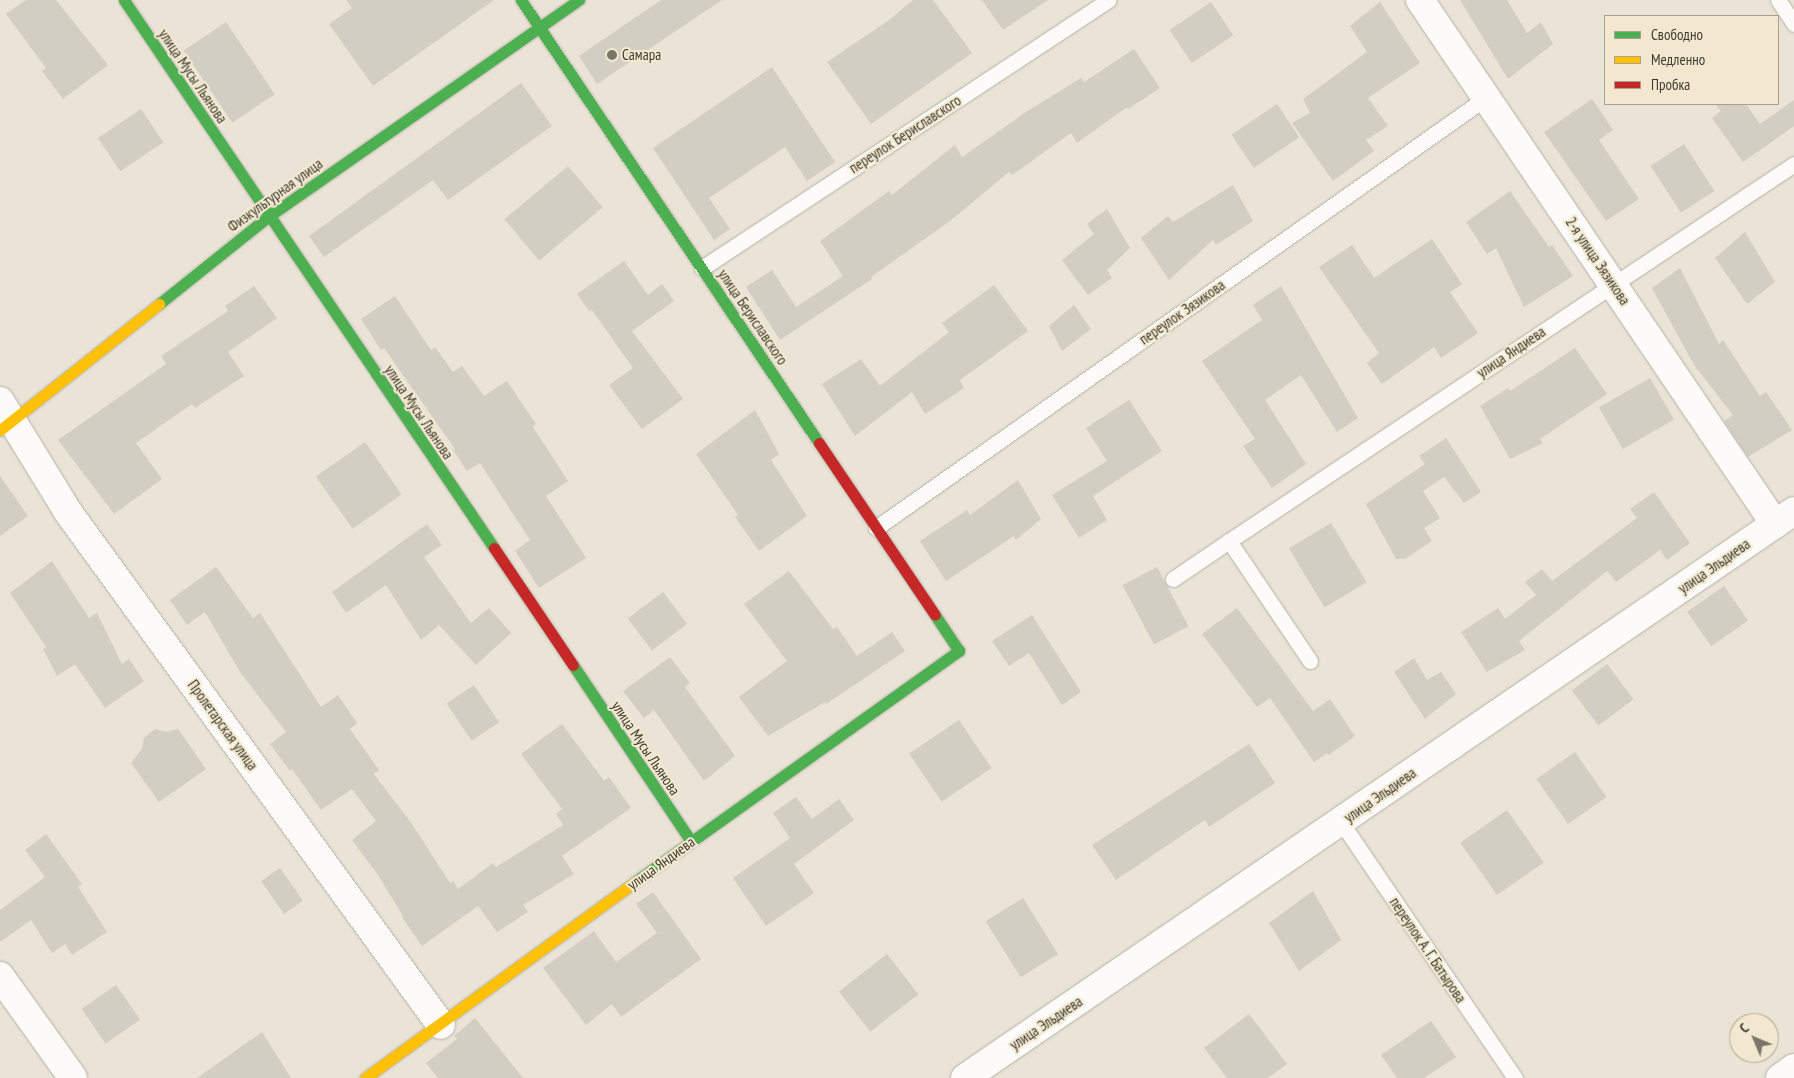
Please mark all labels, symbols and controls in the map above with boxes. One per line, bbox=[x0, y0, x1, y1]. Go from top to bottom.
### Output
legend bbox=[1604, 15, 1779, 105]
text: Свободно bbox=[1651, 25, 1703, 44]
street label: улица Мусы Льянова bbox=[155, 26, 231, 126]
place label: Самара bbox=[622, 46, 661, 64]
marker: Самара bbox=[606, 49, 618, 61]
text: Медленно bbox=[1651, 50, 1705, 69]
text: Пробка bbox=[1651, 75, 1690, 94]
street label: переулок Бериславского bbox=[846, 91, 964, 177]
street label: Физкультурная улица bbox=[224, 154, 326, 236]
street label: 2-я улица Зязикова bbox=[1562, 214, 1634, 308]
street label: улица Бериславского bbox=[714, 266, 792, 368]
street label: переулок Зязикова bbox=[1136, 276, 1228, 348]
street label: улица Яндиева bbox=[1473, 323, 1549, 381]
street label: улица Мусы Льянова bbox=[381, 362, 457, 462]
street label: улица Эльдиева bbox=[1675, 535, 1753, 597]
street label: Пролетарская улица bbox=[184, 676, 262, 774]
street label: улица Мусы Льянова bbox=[608, 698, 684, 798]
street label: улица Эльдиева bbox=[1341, 764, 1419, 826]
street label: улица Яндиева bbox=[624, 833, 698, 893]
street label: переулок А. Г. Батырова bbox=[1385, 893, 1471, 1007]
street label: улица Эльдиева bbox=[1006, 992, 1086, 1054]
north arrow bbox=[1729, 1013, 1779, 1063]
text: С bbox=[1735, 1019, 1753, 1037]

